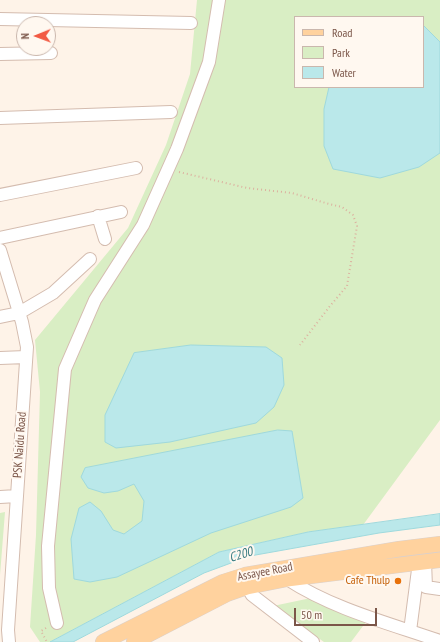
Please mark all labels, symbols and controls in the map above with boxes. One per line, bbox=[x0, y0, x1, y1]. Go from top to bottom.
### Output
north arrow bbox=[16, 16, 56, 56]
legend bbox=[294, 16, 424, 88]
text: Road bbox=[332, 25, 352, 40]
text: N bbox=[18, 33, 32, 39]
text: Park bbox=[332, 45, 350, 60]
text: Water bbox=[332, 65, 356, 80]
street label: PSK Naidu Road bbox=[11, 411, 29, 479]
water label: C200 bbox=[227, 544, 255, 566]
street label: Assayee Road bbox=[236, 560, 294, 584]
place label: Cafe Thulp bbox=[346, 574, 390, 588]
marker: Cafe Thulp bbox=[393, 576, 403, 586]
scale bar bbox=[296, 600, 379, 626]
text: 50 m bbox=[301, 607, 322, 622]

